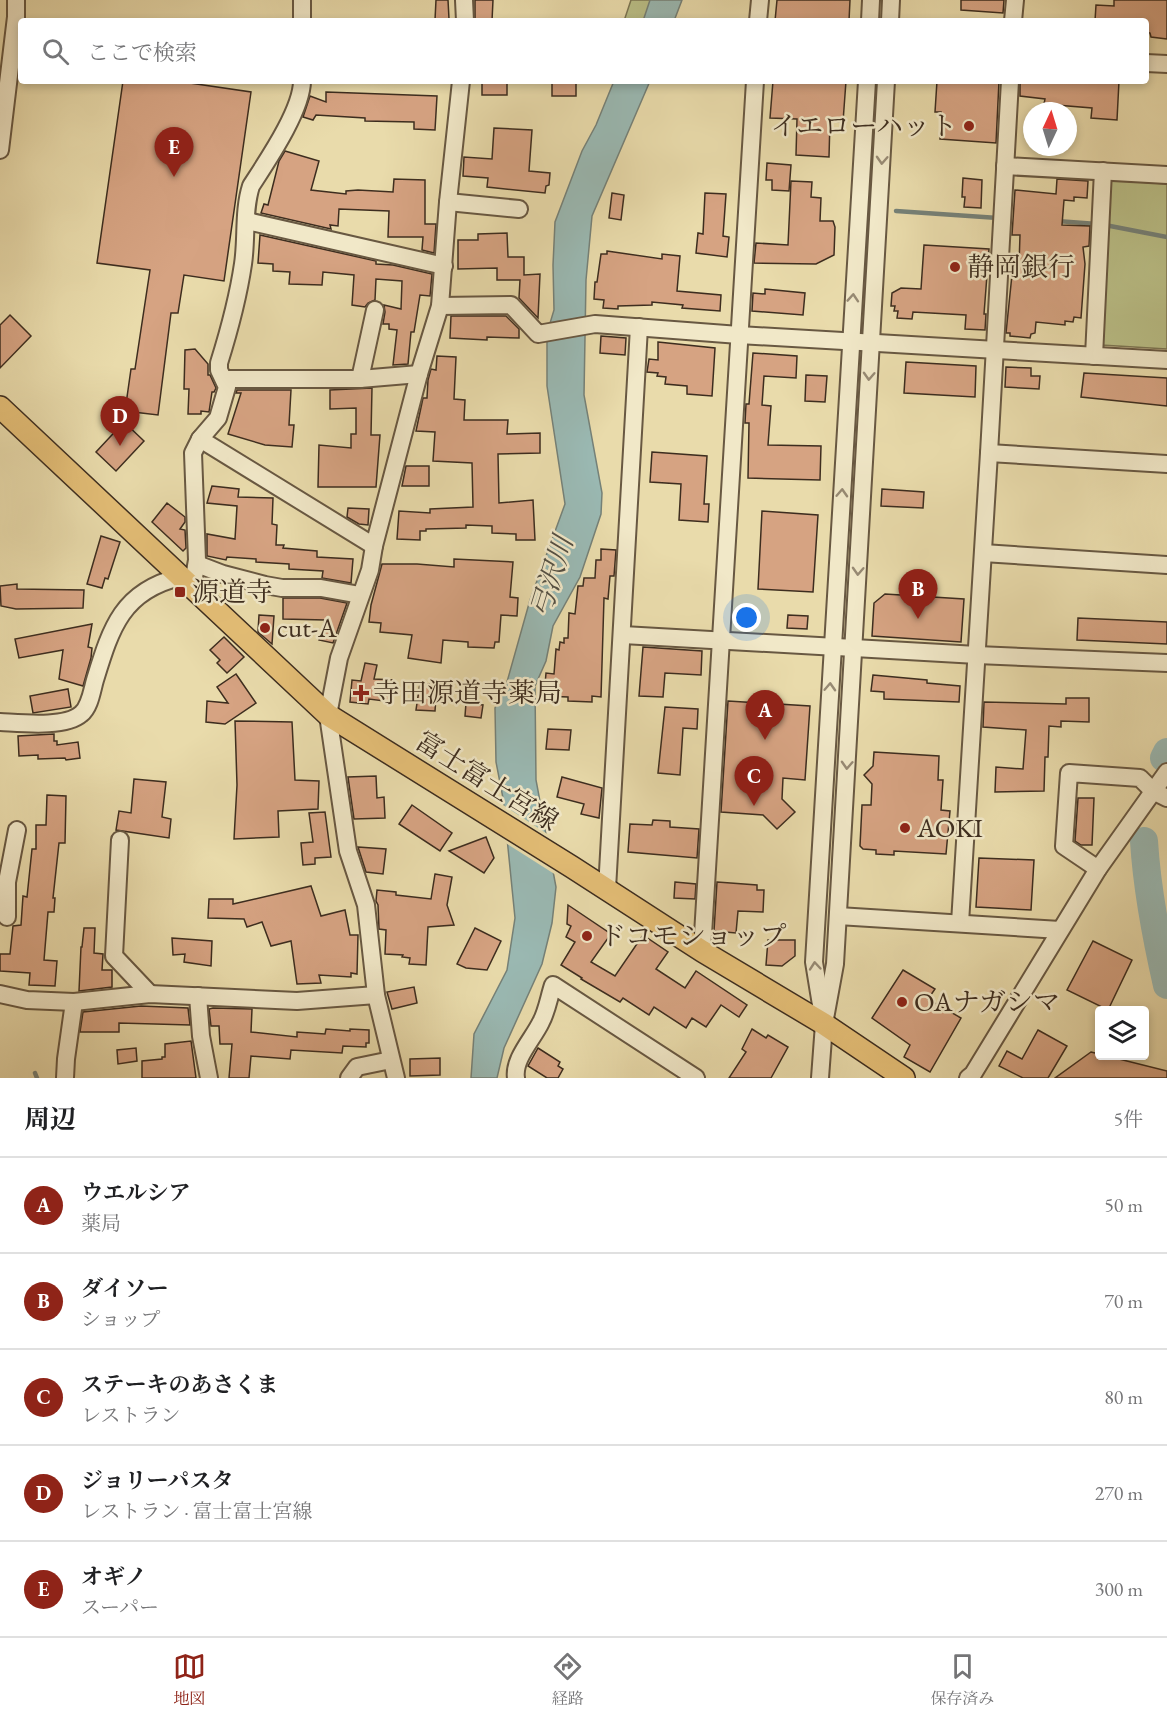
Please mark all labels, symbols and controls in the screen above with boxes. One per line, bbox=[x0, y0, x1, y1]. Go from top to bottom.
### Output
search box bbox=[18, 18, 1149, 84]
icon: search bbox=[39, 35, 72, 68]
text: ここで検索 bbox=[87, 38, 197, 67]
north arrow bbox=[1023, 102, 1077, 156]
place label: イエローハット bbox=[770, 108, 957, 143]
marker: イエローハット bbox=[962, 119, 976, 133]
pin: E bbox=[154, 128, 194, 177]
one-way arrow bbox=[875, 156, 888, 165]
place label: 静岡銀行 bbox=[967, 249, 1075, 284]
marker: 静岡銀行 bbox=[948, 260, 962, 274]
one-way arrow bbox=[846, 293, 859, 303]
one-way arrow bbox=[863, 372, 876, 381]
pin: D bbox=[100, 396, 140, 446]
one-way arrow bbox=[835, 488, 848, 497]
water label: 弓沢川 bbox=[522, 529, 581, 622]
one-way arrow bbox=[852, 566, 865, 575]
pin: B bbox=[898, 570, 938, 619]
place label: 源道寺 bbox=[192, 574, 273, 609]
marker: 源道寺 bbox=[173, 585, 187, 599]
your location bbox=[732, 603, 761, 632]
place label: cut-A bbox=[277, 610, 337, 645]
marker: cut-A bbox=[258, 621, 272, 635]
place label: 寺田源道寺薬局 bbox=[373, 675, 562, 710]
one-way arrow bbox=[824, 683, 837, 692]
marker: 寺田源道寺薬局 bbox=[354, 686, 368, 700]
pin: A bbox=[746, 690, 784, 740]
street label: 富士富士宮線 bbox=[409, 723, 565, 838]
pin: C bbox=[734, 756, 774, 806]
one-way arrow bbox=[840, 761, 853, 770]
place label: AOKI bbox=[916, 810, 983, 845]
marker: AOKI bbox=[898, 821, 912, 835]
place label: ドコモショップ bbox=[599, 918, 786, 953]
marker: ドコモショップ bbox=[580, 929, 594, 943]
one-way arrow bbox=[809, 961, 822, 970]
place label: OAナガシマ bbox=[914, 984, 1060, 1019]
marker: OAナガシマ bbox=[895, 995, 909, 1009]
map controls bbox=[1095, 1006, 1149, 1060]
button: layers bbox=[1095, 1006, 1149, 1060]
text: 周辺 bbox=[24, 1102, 76, 1136]
text: 5件 bbox=[1113, 1106, 1143, 1132]
text: ウエルシア bbox=[81, 1178, 190, 1207]
text: A bbox=[36, 1192, 51, 1218]
text: 50 m bbox=[1104, 1192, 1143, 1218]
text: 薬局 bbox=[81, 1210, 121, 1236]
text: ダイソー bbox=[81, 1274, 169, 1303]
text: B bbox=[37, 1288, 50, 1314]
text: 70 m bbox=[1104, 1288, 1143, 1314]
text: ショップ bbox=[81, 1306, 161, 1332]
text: ステーキのあさくま bbox=[81, 1370, 279, 1399]
text: C bbox=[36, 1384, 51, 1410]
text: 80 m bbox=[1104, 1384, 1143, 1410]
text: レストラン bbox=[81, 1402, 180, 1428]
text: ジョリーパスタ bbox=[81, 1466, 233, 1495]
text: D bbox=[36, 1480, 51, 1506]
text: 270 m bbox=[1095, 1480, 1143, 1506]
text: レストラン · 富士富士宮線 bbox=[81, 1498, 312, 1524]
text: オギノ bbox=[81, 1562, 147, 1591]
text: E bbox=[38, 1576, 49, 1602]
text: 300 m bbox=[1095, 1576, 1143, 1602]
text: スーパー bbox=[81, 1594, 159, 1620]
tab: 地図 bbox=[173, 1650, 206, 1709]
tab: 経路 bbox=[551, 1650, 584, 1709]
tab: 保存済み bbox=[930, 1650, 994, 1709]

